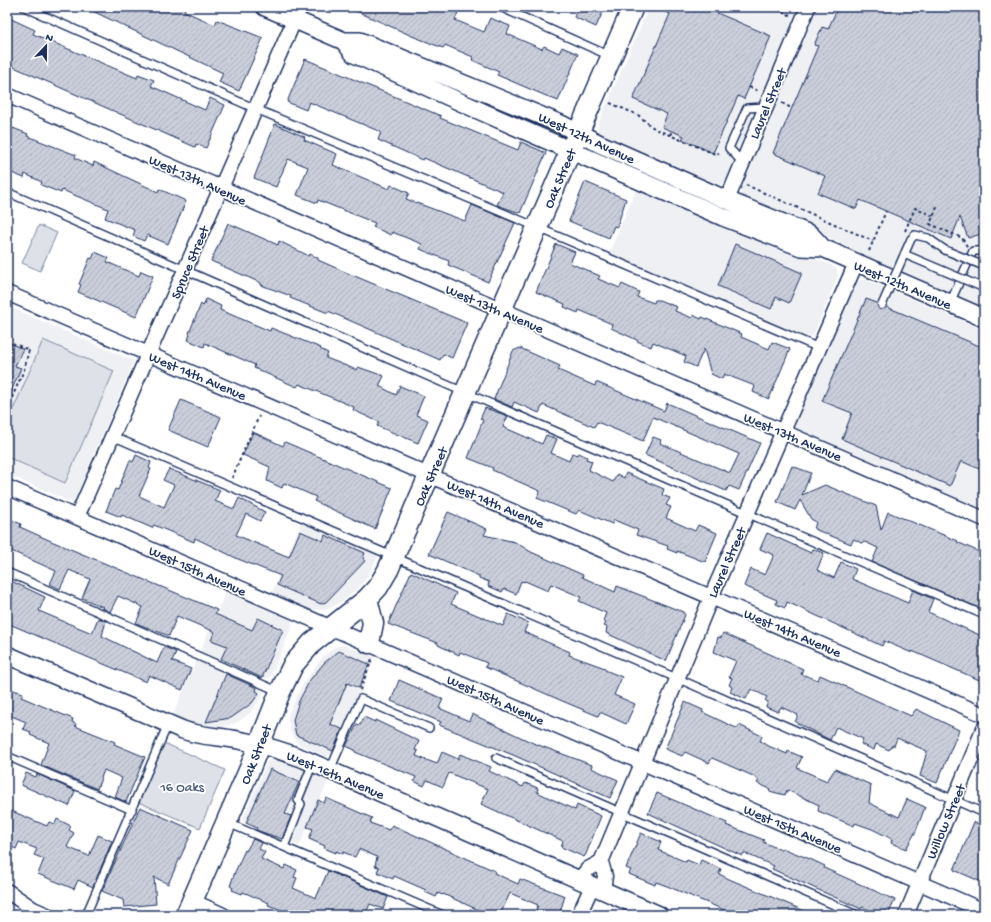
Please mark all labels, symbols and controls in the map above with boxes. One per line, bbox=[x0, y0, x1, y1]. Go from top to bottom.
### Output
north arrow bbox=[26, 26, 66, 66]
text: N bbox=[43, 32, 55, 45]
street label: Laurel Street bbox=[747, 65, 792, 142]
street label: West 12th Avenue bbox=[535, 109, 638, 169]
street label: Oak Street bbox=[541, 145, 582, 211]
street label: West 13th Avenue bbox=[146, 152, 249, 211]
street label: Spruce Street bbox=[168, 223, 215, 302]
street label: West 12th Avenue bbox=[851, 258, 954, 315]
street label: West 13th Avenue bbox=[442, 282, 546, 339]
street label: West 14th Avenue bbox=[146, 349, 249, 406]
street label: West 13th Avenue bbox=[740, 410, 844, 467]
street label: Oak Street bbox=[412, 444, 453, 509]
street label: West 14th Avenue bbox=[444, 477, 547, 534]
street label: Laurel Street bbox=[705, 524, 752, 601]
street label: West 15th Avenue bbox=[146, 543, 249, 602]
street label: West 14th Avenue bbox=[741, 606, 844, 663]
street label: West 15th Avenue bbox=[444, 672, 547, 731]
street label: Oak Street bbox=[238, 721, 277, 787]
street label: West 16th Avenue bbox=[284, 748, 387, 805]
park label: 16 Oaks bbox=[159, 780, 205, 797]
street label: Willow Street bbox=[924, 781, 971, 862]
street label: West 15th Avenue bbox=[740, 802, 844, 859]

